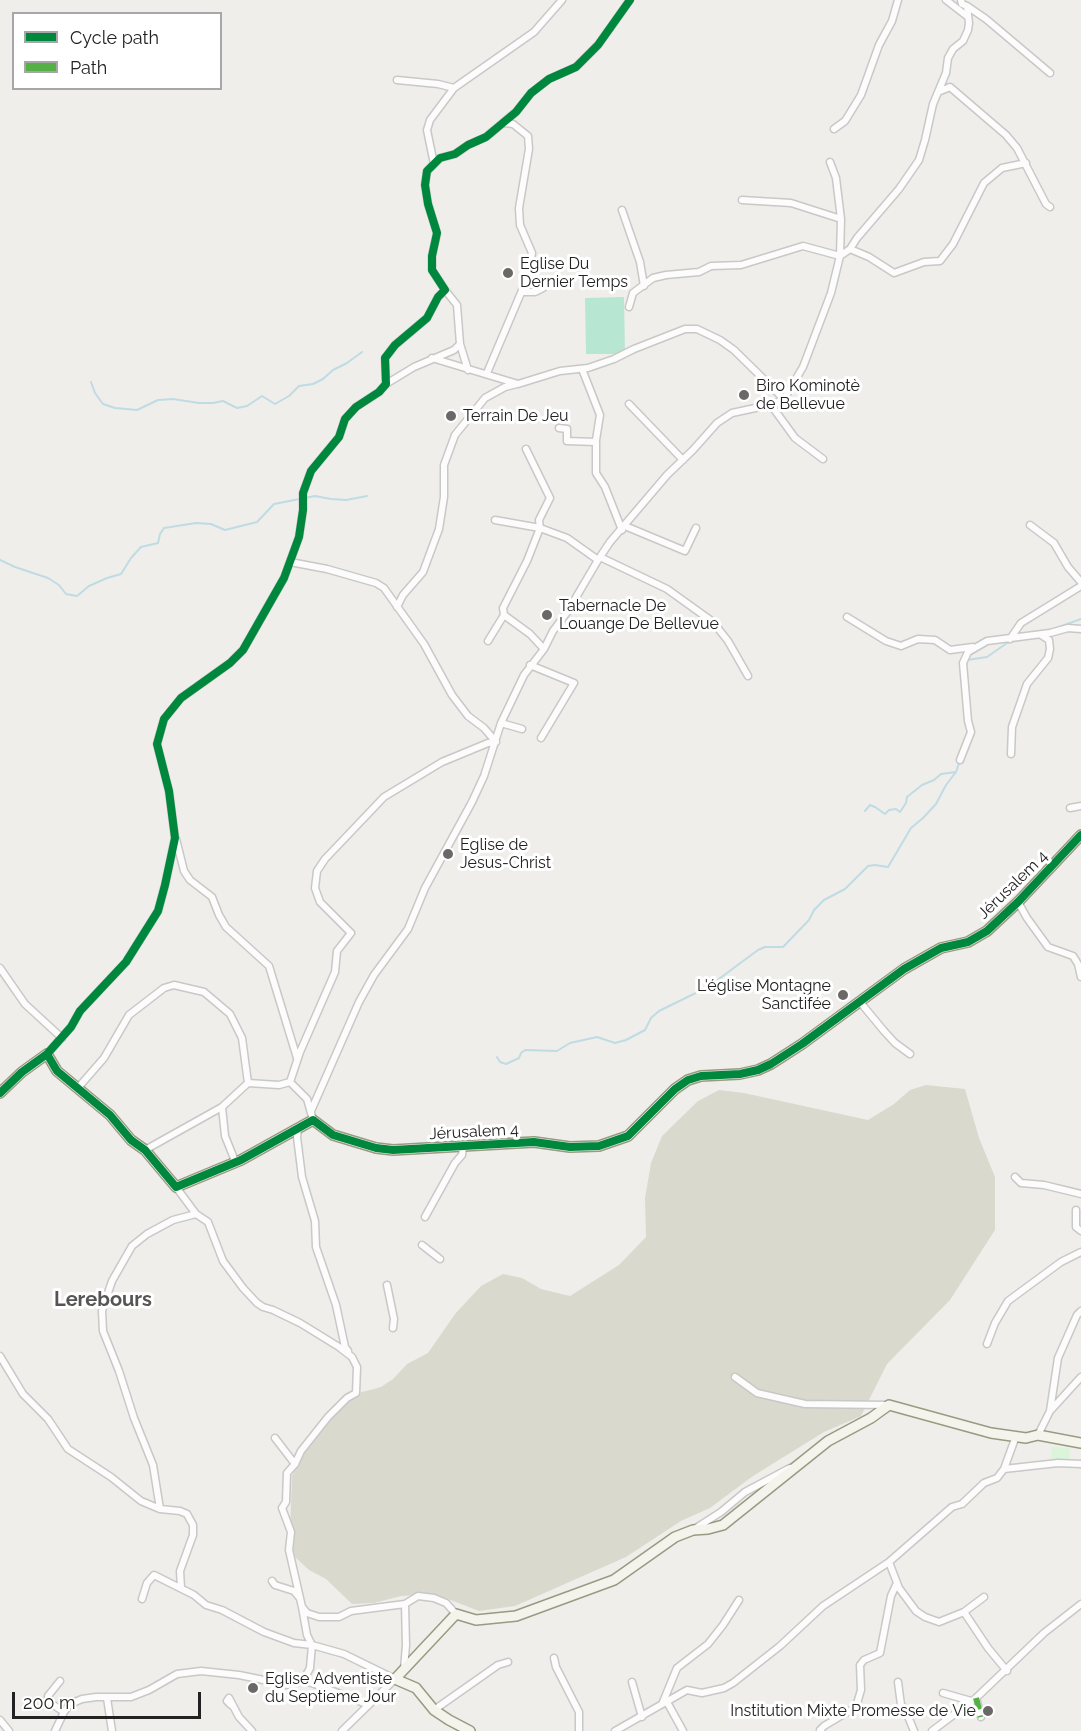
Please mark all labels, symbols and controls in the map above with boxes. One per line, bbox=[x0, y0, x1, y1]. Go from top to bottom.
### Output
legend bbox=[12, 12, 222, 90]
text: Cycle path bbox=[70, 27, 159, 48]
text: Path bbox=[70, 57, 107, 78]
place label: Eglise Du Dernier Temps bbox=[520, 254, 628, 292]
marker: Eglise Du Dernier Temps bbox=[501, 266, 515, 280]
place label: Biro Kominotè de Bellevue bbox=[756, 376, 860, 414]
marker: Biro Kominotè de Bellevue bbox=[737, 388, 751, 402]
place label: Terrain De Jeu bbox=[463, 406, 569, 426]
marker: Terrain De Jeu bbox=[444, 409, 458, 423]
place label: Tabernacle De Louange De Bellevue bbox=[559, 596, 719, 634]
marker: Tabernacle De Louange De Bellevue bbox=[540, 608, 554, 622]
place label: Eglise de Jesus-Christ bbox=[460, 835, 551, 873]
marker: Eglise de Jesus-Christ bbox=[441, 847, 455, 861]
street label: Jérusalem 4 bbox=[974, 847, 1052, 923]
place label: L'église Montagne Sanctifée bbox=[697, 976, 831, 1014]
marker: L'église Montagne Sanctifée bbox=[836, 988, 850, 1002]
street label: Jérusalem 4 bbox=[429, 1120, 519, 1144]
district label: Lerebours bbox=[54, 1288, 152, 1312]
place label: Eglise Adventiste du Septieme Jour bbox=[265, 1669, 396, 1707]
scale bar bbox=[15, 1680, 204, 1718]
marker: Eglise Adventiste du Septieme Jour bbox=[246, 1681, 260, 1695]
text: 200 m bbox=[23, 1692, 76, 1713]
place label: Institution Mixte Promesse de Vie bbox=[730, 1701, 976, 1721]
marker: Institution Mixte Promesse de Vie bbox=[981, 1704, 995, 1718]

